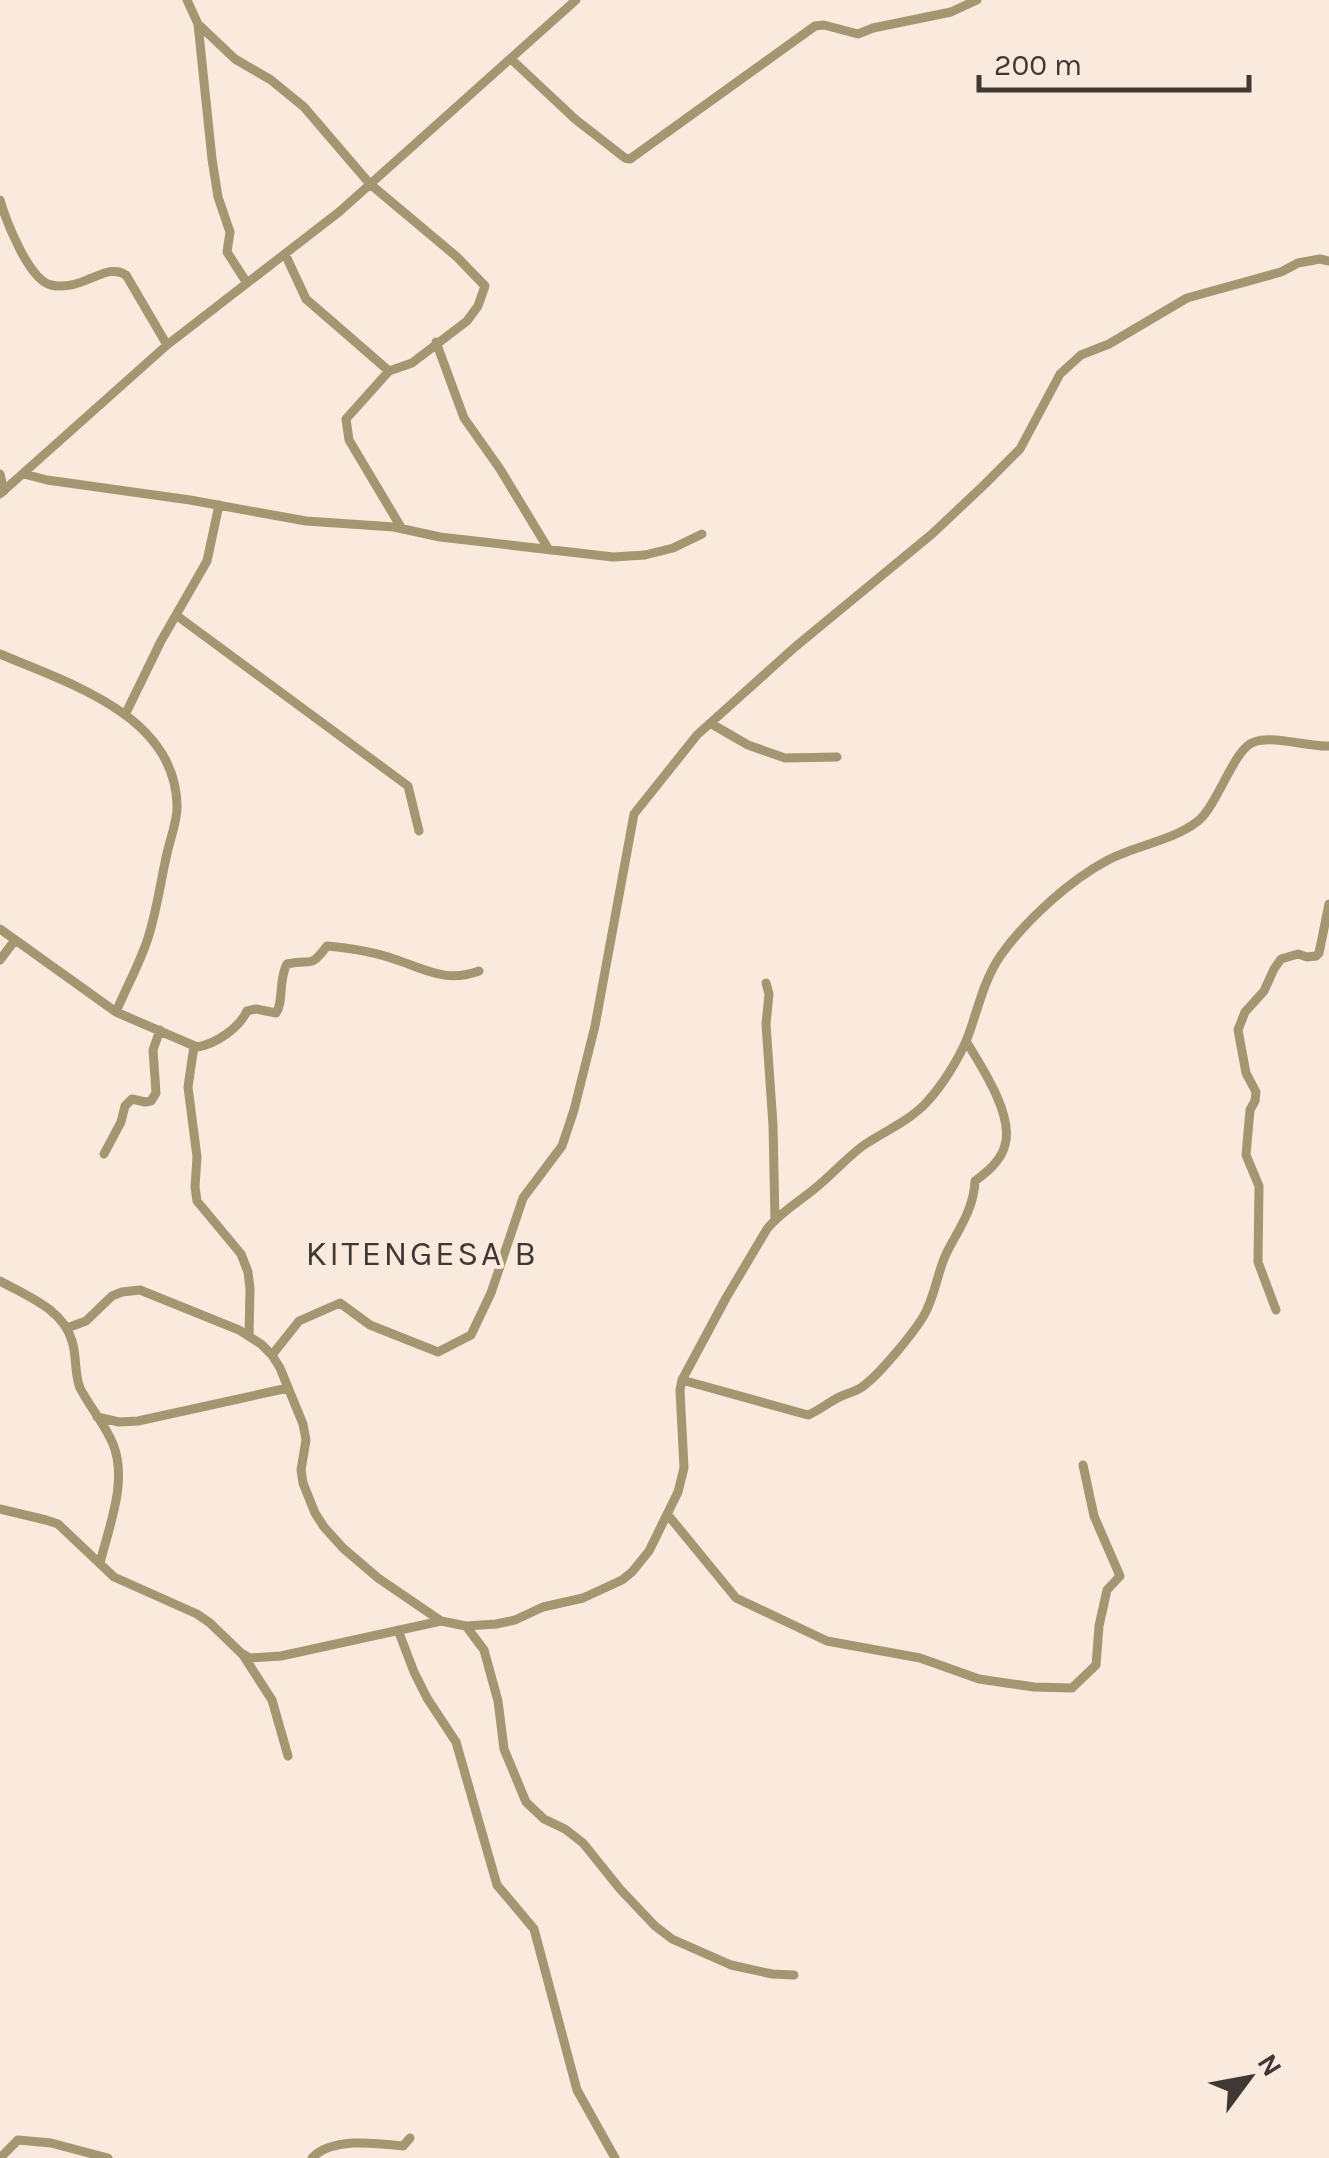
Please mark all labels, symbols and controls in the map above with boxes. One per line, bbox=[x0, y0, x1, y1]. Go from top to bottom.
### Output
scale bar bbox=[979, 30, 1249, 92]
text: 200 m bbox=[994, 47, 1082, 83]
district label: KITENGESA B bbox=[305, 1233, 539, 1274]
north arrow bbox=[1199, 2028, 1299, 2128]
text: N bbox=[1250, 2048, 1289, 2082]

